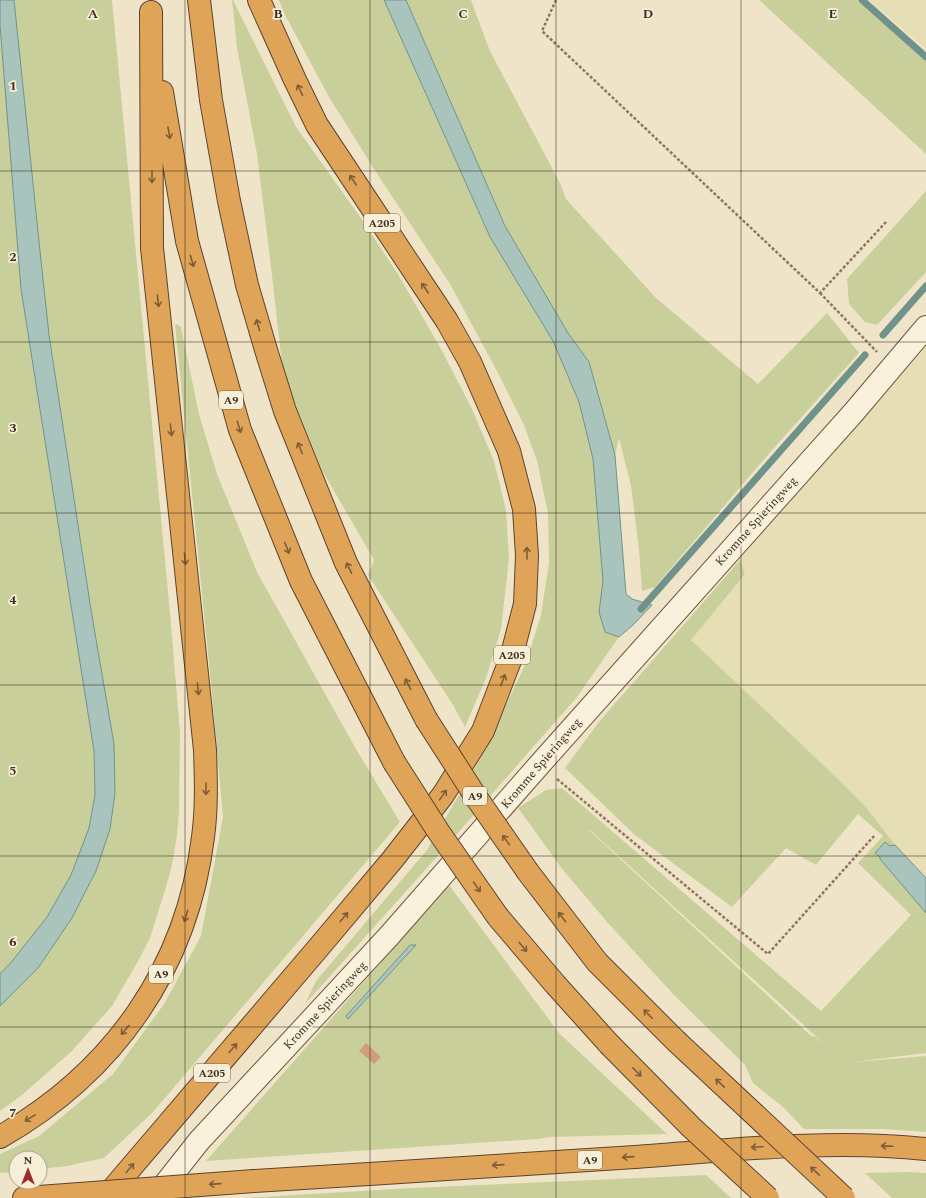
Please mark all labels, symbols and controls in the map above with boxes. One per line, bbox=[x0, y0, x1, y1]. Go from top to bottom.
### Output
text: A bbox=[88, 4, 98, 24]
text: B bbox=[273, 4, 283, 24]
text: C bbox=[458, 4, 468, 24]
text: D bbox=[643, 4, 653, 24]
text: E bbox=[829, 4, 838, 24]
text: 1 bbox=[9, 76, 17, 96]
one-way arrow bbox=[296, 85, 303, 97]
one-way arrow bbox=[165, 127, 173, 140]
one-way arrow bbox=[148, 170, 156, 183]
one-way arrow bbox=[349, 175, 357, 186]
road number: A205 bbox=[364, 214, 400, 232]
text: 2 bbox=[9, 247, 17, 267]
one-way arrow bbox=[189, 254, 197, 267]
one-way arrow bbox=[421, 283, 429, 294]
one-way arrow bbox=[154, 294, 161, 307]
one-way arrow bbox=[254, 318, 261, 331]
road number: A9 bbox=[219, 391, 243, 409]
text: 3 bbox=[9, 418, 17, 438]
one-way arrow bbox=[236, 420, 243, 433]
one-way arrow bbox=[167, 423, 175, 436]
one-way arrow bbox=[295, 442, 303, 454]
street label: Kromme Spieringweg bbox=[711, 472, 802, 571]
one-way arrow bbox=[284, 541, 291, 553]
one-way arrow bbox=[523, 547, 531, 560]
one-way arrow bbox=[181, 552, 188, 565]
one-way arrow bbox=[345, 562, 352, 574]
text: 4 bbox=[9, 590, 17, 610]
road number: A205 bbox=[494, 646, 530, 664]
one-way arrow bbox=[499, 674, 507, 686]
one-way arrow bbox=[404, 678, 411, 690]
one-way arrow bbox=[195, 682, 202, 695]
street label: Kromme Spieringweg bbox=[496, 714, 586, 813]
text: 5 bbox=[9, 761, 17, 781]
one-way arrow bbox=[202, 782, 210, 795]
road number: A9 bbox=[463, 787, 487, 805]
one-way arrow bbox=[439, 789, 447, 800]
one-way arrow bbox=[502, 835, 510, 846]
one-way arrow bbox=[474, 881, 482, 893]
one-way arrow bbox=[181, 910, 189, 922]
one-way arrow bbox=[558, 911, 566, 922]
one-way arrow bbox=[339, 912, 348, 923]
text: 6 bbox=[9, 932, 17, 952]
one-way arrow bbox=[519, 941, 528, 952]
street label: Kromme Spieringweg bbox=[279, 957, 372, 1054]
road number: A9 bbox=[149, 965, 173, 983]
one-way arrow bbox=[643, 1009, 653, 1019]
one-way arrow bbox=[120, 1025, 129, 1036]
one-way arrow bbox=[228, 1043, 237, 1053]
road number: A205 bbox=[194, 1064, 230, 1082]
one-way arrow bbox=[632, 1067, 642, 1077]
one-way arrow bbox=[715, 1078, 725, 1088]
text: 7 bbox=[9, 1103, 17, 1123]
one-way arrow bbox=[24, 1115, 36, 1123]
one-way arrow bbox=[881, 1142, 894, 1150]
one-way arrow bbox=[751, 1144, 764, 1151]
north arrow bbox=[8, 1150, 48, 1190]
road number: A9 bbox=[578, 1151, 602, 1169]
text: N bbox=[24, 1152, 33, 1169]
one-way arrow bbox=[622, 1154, 635, 1161]
one-way arrow bbox=[492, 1162, 505, 1169]
one-way arrow bbox=[126, 1163, 135, 1174]
one-way arrow bbox=[810, 1167, 820, 1176]
one-way arrow bbox=[209, 1180, 222, 1187]

